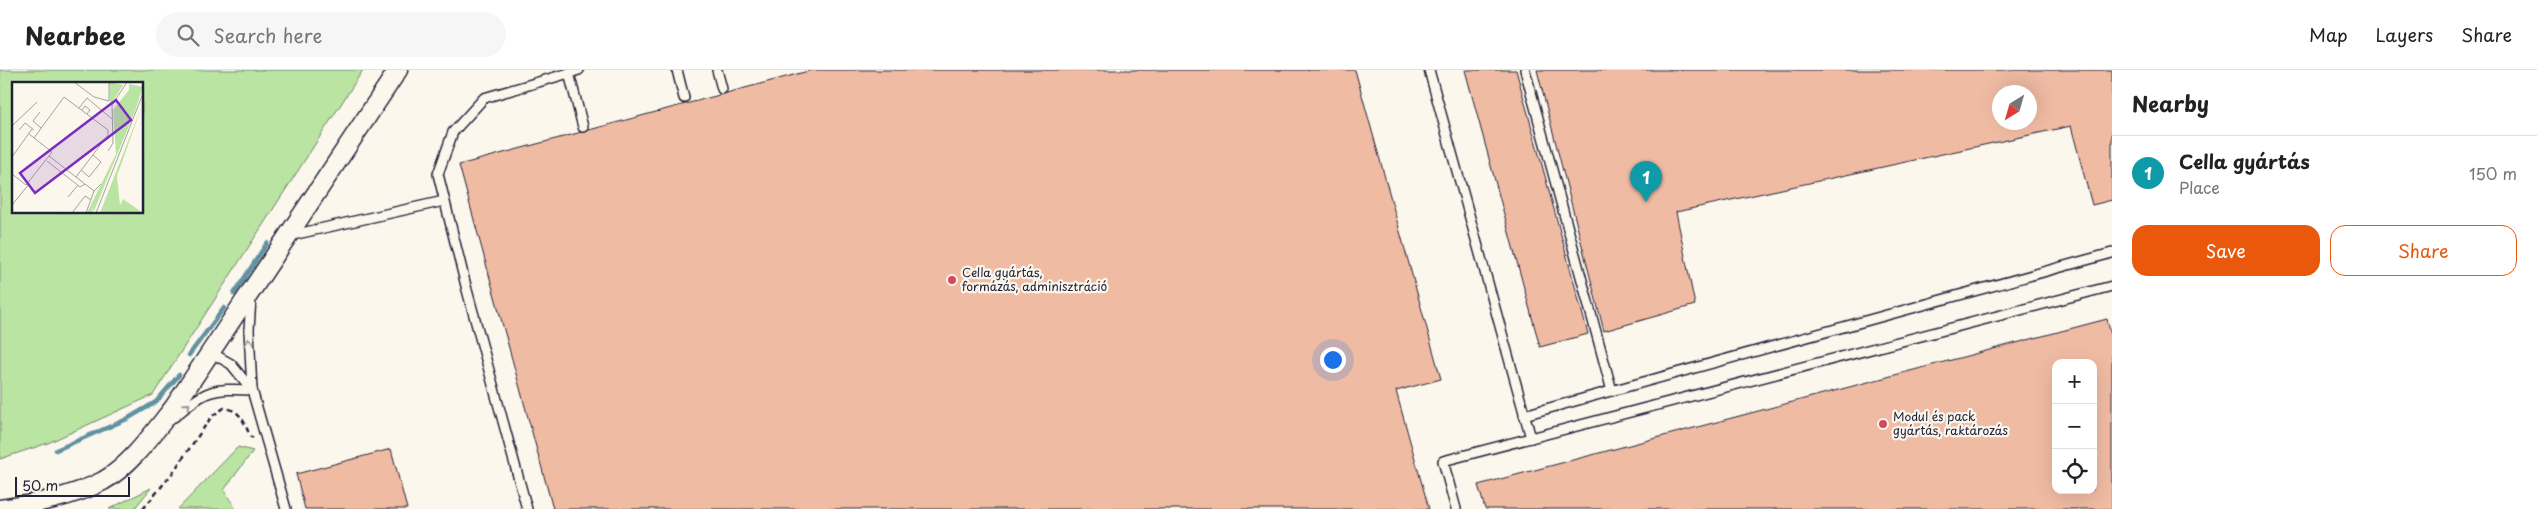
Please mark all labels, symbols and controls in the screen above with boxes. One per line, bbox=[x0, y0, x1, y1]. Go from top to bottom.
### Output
search box bbox=[156, 12, 506, 57]
text: Nearbee bbox=[25, 17, 126, 53]
icon: search bbox=[174, 21, 202, 49]
text: Search here bbox=[214, 21, 322, 49]
text: Map bbox=[2309, 21, 2348, 48]
text: Layers bbox=[2376, 21, 2433, 48]
text: Share bbox=[2461, 21, 2512, 48]
inset map bbox=[12, 82, 144, 214]
north arrow bbox=[1992, 85, 2037, 130]
text: Nearby bbox=[2132, 87, 2209, 119]
text: Cella gyártás bbox=[2179, 147, 2310, 175]
pin: 1 bbox=[1630, 161, 1662, 202]
text: 1 bbox=[2144, 161, 2152, 185]
text: 150 m bbox=[2469, 161, 2517, 185]
text: Place bbox=[2179, 175, 2220, 199]
button: Save bbox=[2132, 225, 2320, 276]
button: Share bbox=[2330, 225, 2517, 276]
place label: Cella gyártás, formázás, adminisztráció bbox=[962, 263, 1108, 295]
marker: Cella gyártás, formázás, adminisztráció bbox=[946, 274, 958, 286]
one-way arrow bbox=[244, 337, 255, 345]
your location bbox=[1320, 347, 1346, 373]
map controls bbox=[2052, 359, 2097, 494]
button: + bbox=[2052, 359, 2097, 404]
one-way arrow bbox=[181, 403, 190, 412]
button: − bbox=[2052, 404, 2097, 449]
place label: Modul és pack gyártás, raktározás bbox=[1893, 407, 2009, 439]
marker: Modul és pack gyártás, raktározás bbox=[1877, 418, 1889, 430]
button: locate bbox=[2052, 449, 2097, 494]
scale bar bbox=[15, 474, 130, 497]
text: 50 m bbox=[22, 475, 58, 496]

